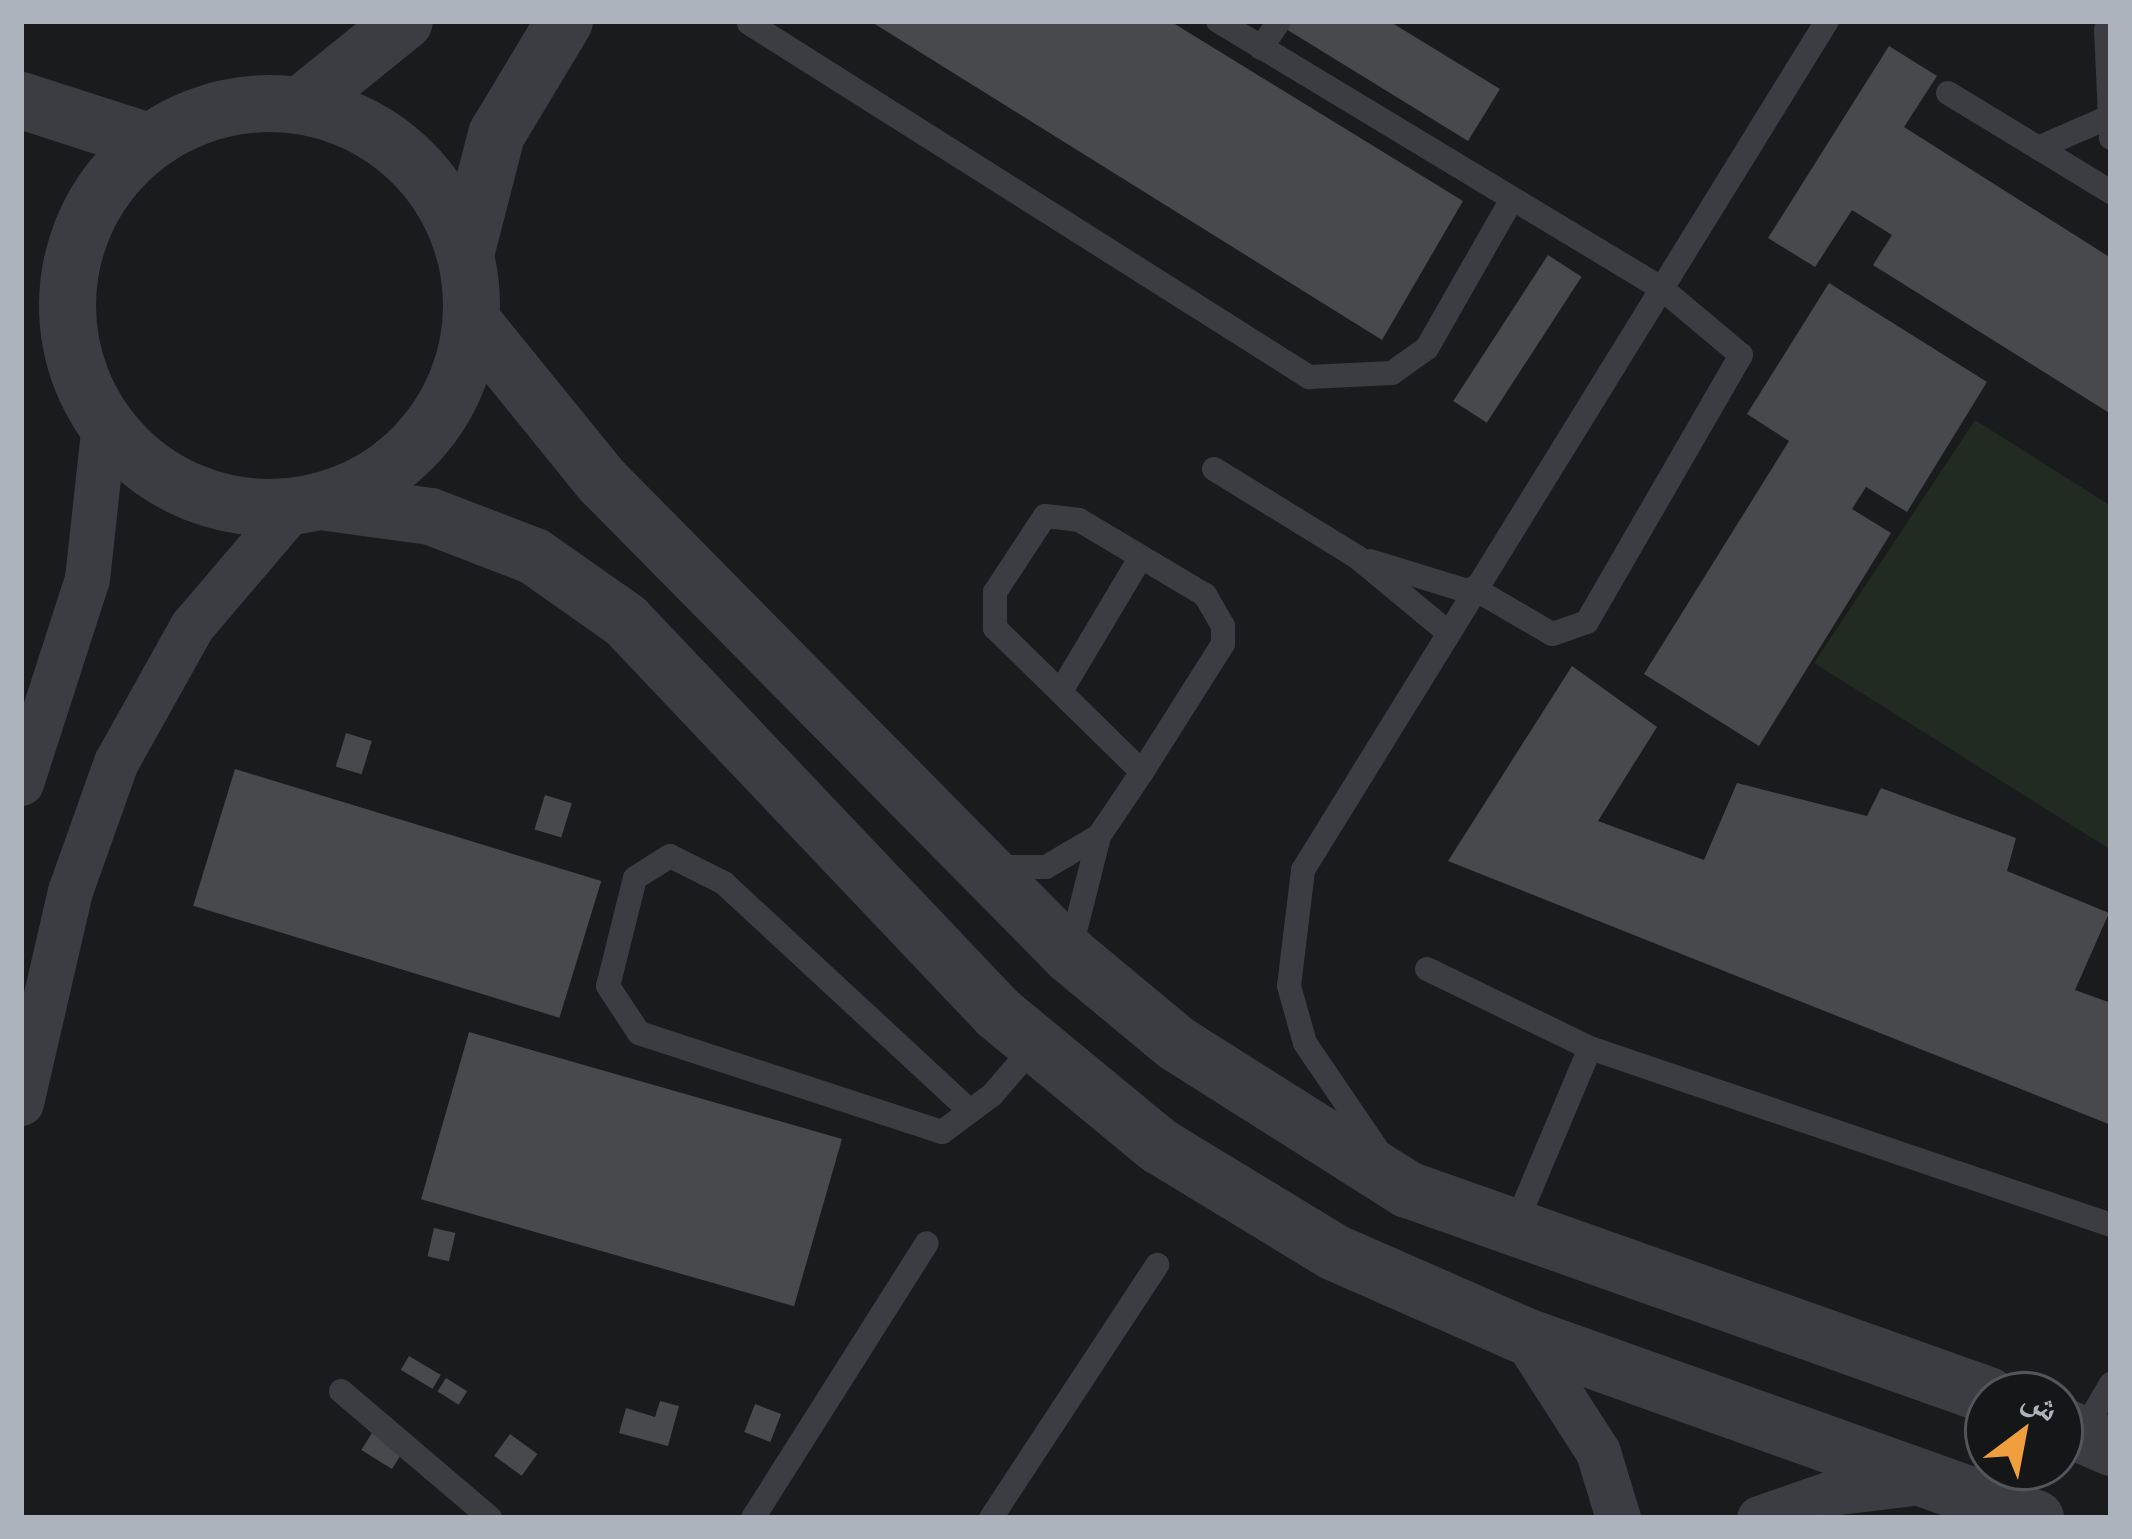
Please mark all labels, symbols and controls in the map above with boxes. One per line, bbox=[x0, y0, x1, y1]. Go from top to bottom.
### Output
north arrow bbox=[1964, 1371, 2084, 1491]
text: ش bbox=[2017, 1377, 2067, 1428]

